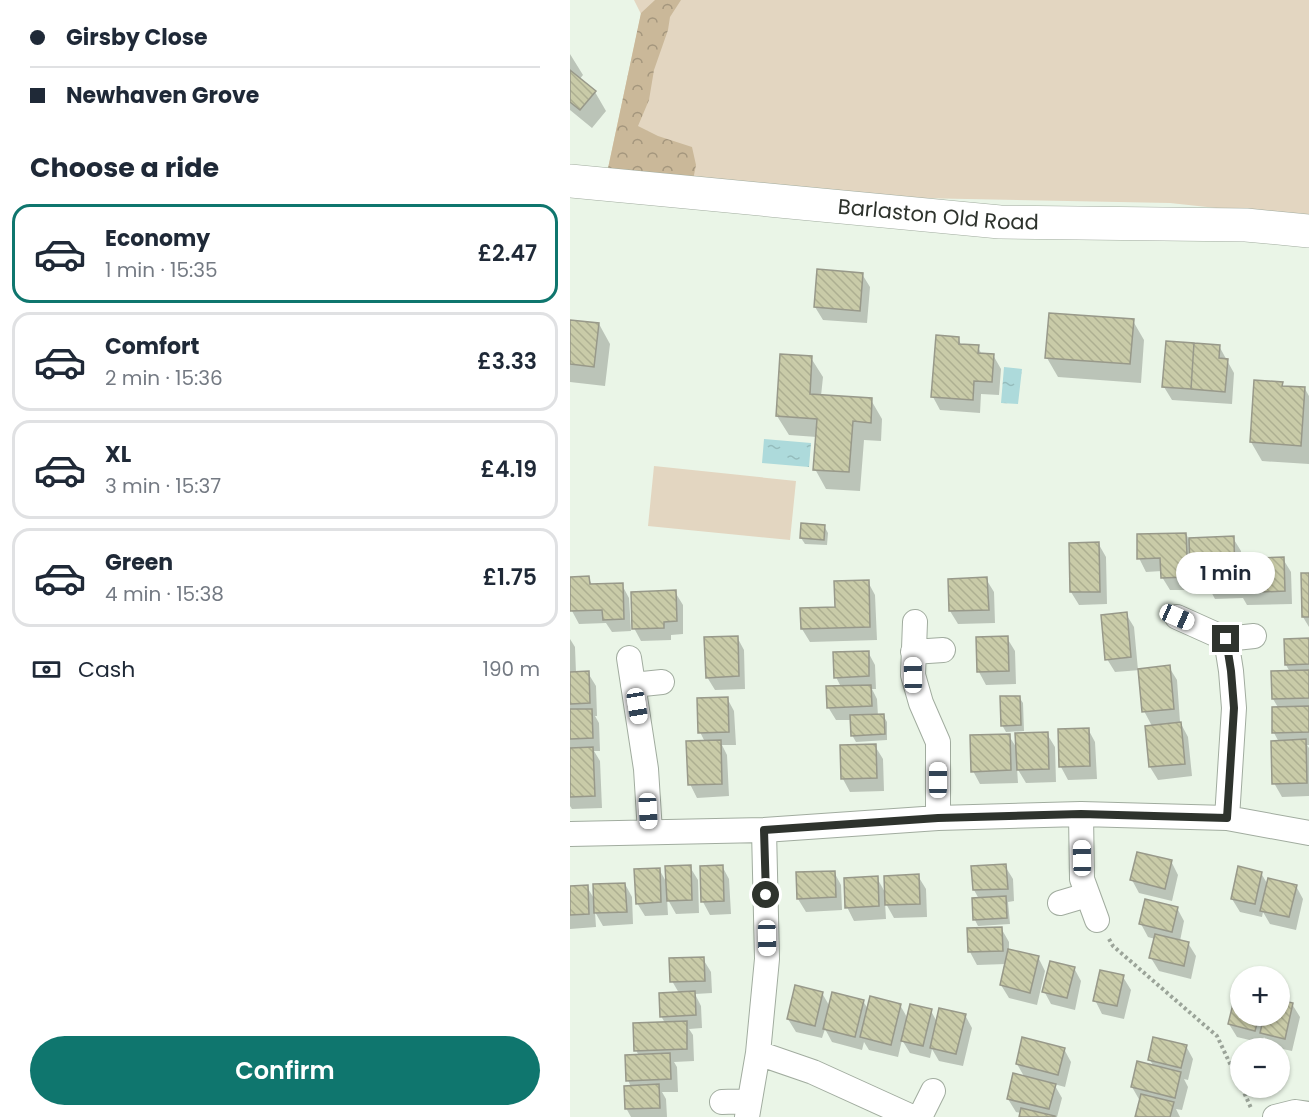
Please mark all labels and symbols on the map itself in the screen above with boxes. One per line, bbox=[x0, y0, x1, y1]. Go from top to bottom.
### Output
street label: Barlaston Old Road bbox=[837, 192, 1039, 236]
callout: 1 min bbox=[1176, 552, 1276, 594]
car bbox=[1157, 601, 1197, 633]
route end bbox=[1212, 625, 1239, 652]
car bbox=[904, 657, 922, 693]
car bbox=[625, 687, 649, 725]
car bbox=[929, 762, 947, 798]
car bbox=[638, 793, 658, 829]
car bbox=[1073, 840, 1091, 876]
route start bbox=[752, 881, 779, 908]
car bbox=[758, 920, 776, 956]

